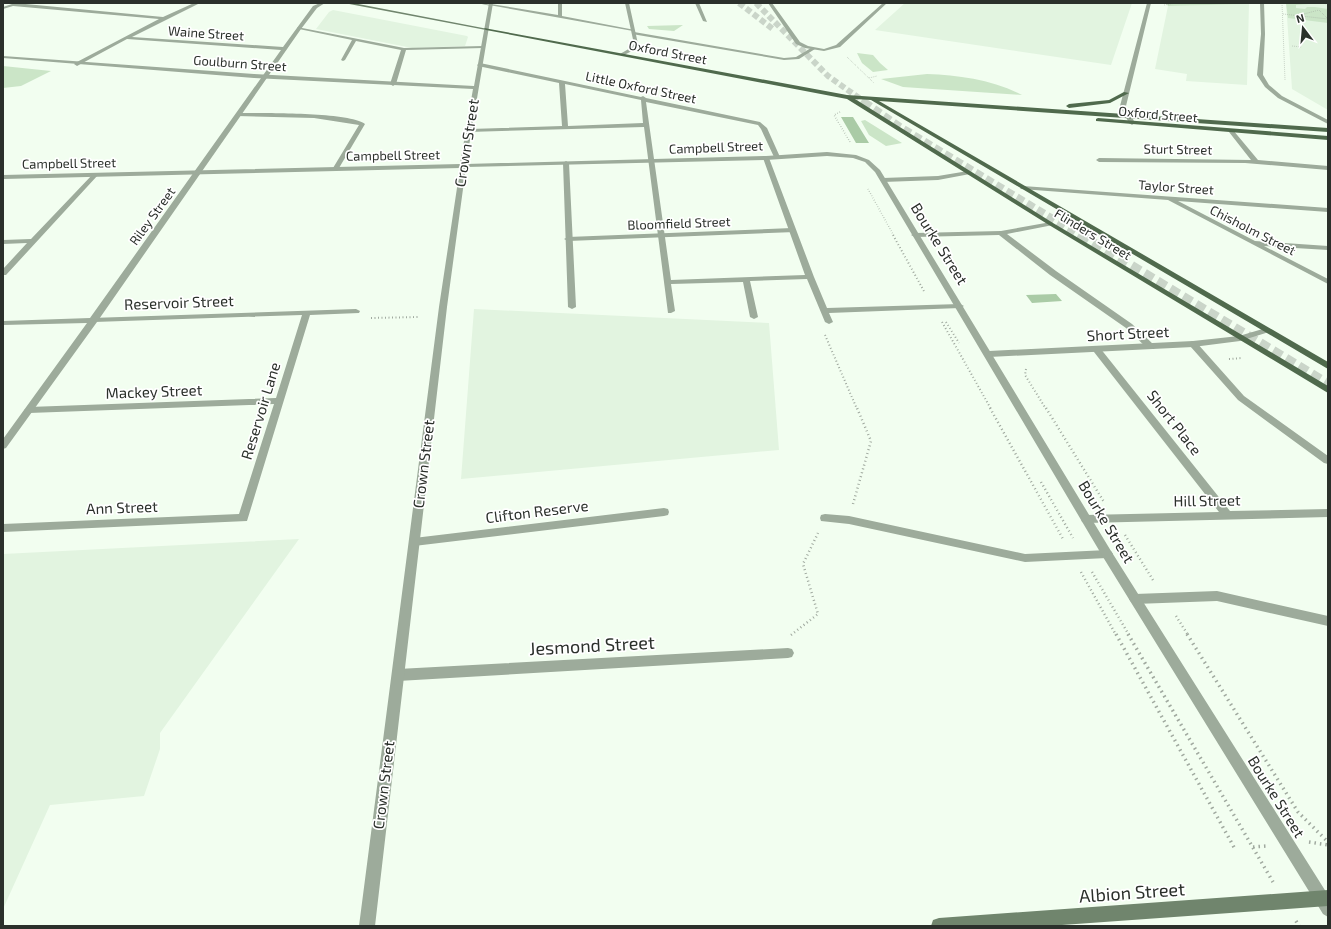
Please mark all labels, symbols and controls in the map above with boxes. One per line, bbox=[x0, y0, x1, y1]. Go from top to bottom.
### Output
north arrow bbox=[1283, 8, 1323, 48]
text: N bbox=[1294, 11, 1306, 25]
street label: Waine Street bbox=[167, 22, 245, 44]
street label: Oxford Street bbox=[628, 37, 709, 67]
street label: Goulburn Street bbox=[193, 52, 287, 74]
street label: Little Oxford Street bbox=[584, 67, 698, 107]
street label: Crown Street bbox=[450, 97, 482, 188]
street label: Oxford Street bbox=[1118, 103, 1198, 125]
street label: Campbell Street bbox=[669, 137, 763, 157]
street label: Sturt Street bbox=[1143, 140, 1213, 158]
street label: Campbell Street bbox=[346, 146, 440, 164]
street label: Campbell Street bbox=[22, 154, 116, 172]
street label: Taylor Street bbox=[1138, 176, 1214, 198]
street label: Riley Street bbox=[126, 184, 178, 248]
street label: Bourke Street bbox=[908, 199, 972, 288]
street label: Chisholm Street bbox=[1207, 202, 1299, 258]
street label: Flinders Street bbox=[1052, 205, 1134, 263]
street label: Bloomfield Street bbox=[627, 213, 731, 233]
street label: Reservoir Street bbox=[124, 291, 234, 313]
street label: Short Street bbox=[1086, 322, 1170, 344]
street label: Reservoir Lane bbox=[237, 360, 283, 462]
street label: Mackey Street bbox=[105, 380, 203, 402]
street label: Short Place bbox=[1144, 386, 1206, 458]
street label: Crown Street bbox=[409, 418, 437, 509]
street label: Bourke Street bbox=[1075, 477, 1139, 566]
street label: Hill Street bbox=[1173, 490, 1241, 510]
street label: Clifton Reserve bbox=[484, 496, 589, 526]
street label: Ann Street bbox=[86, 497, 158, 517]
street label: Jesmond Street bbox=[529, 631, 655, 659]
street label: Crown Street bbox=[369, 739, 397, 830]
street label: Bourke Street bbox=[1245, 752, 1309, 841]
street label: Albion Street bbox=[1078, 877, 1186, 907]

